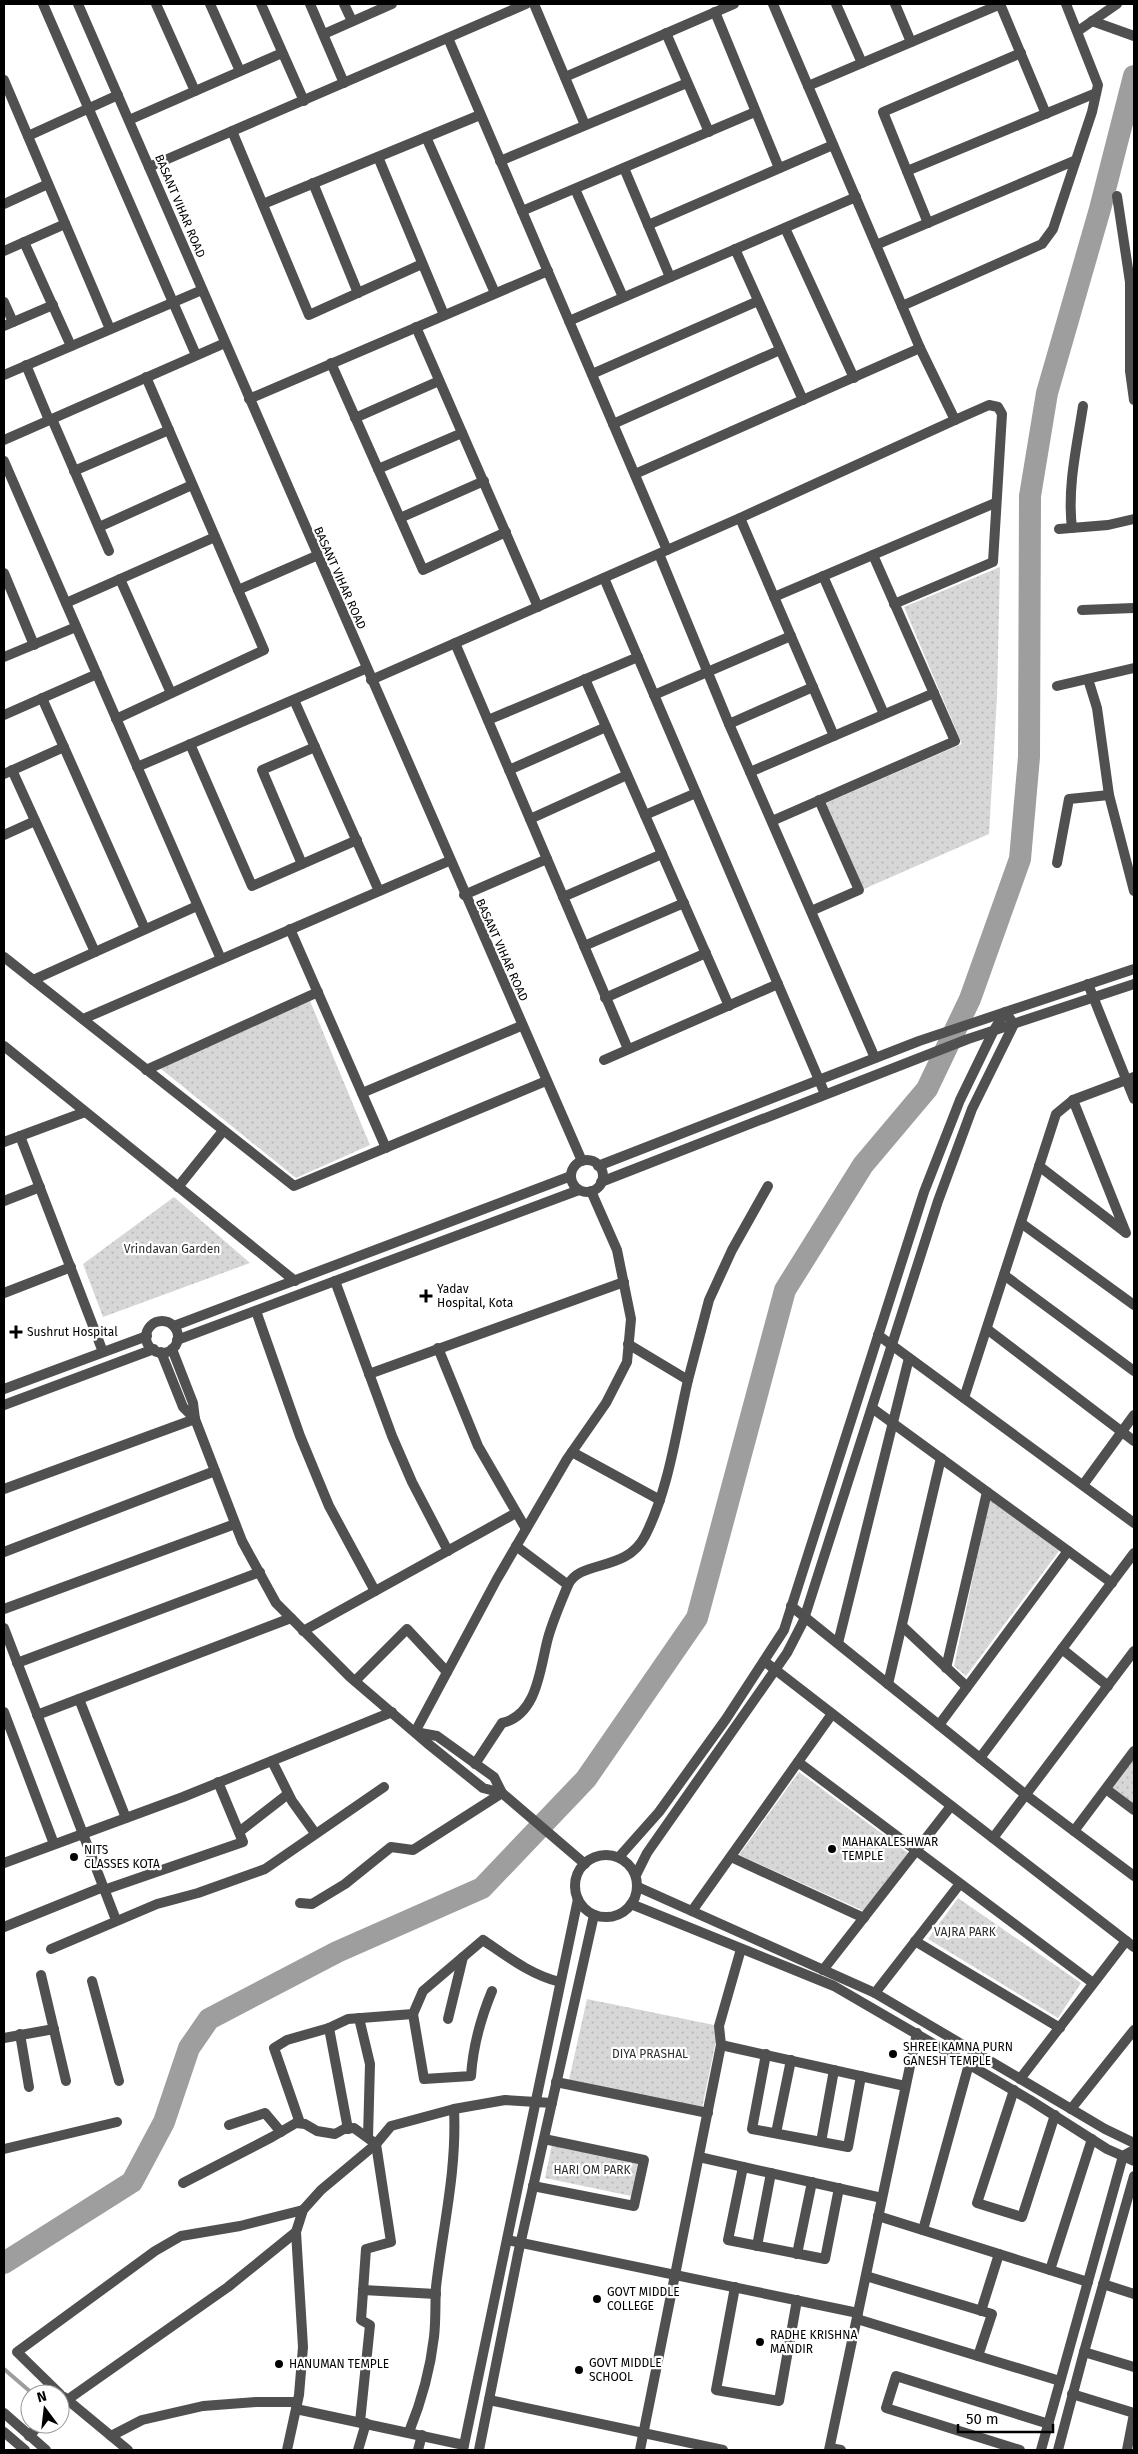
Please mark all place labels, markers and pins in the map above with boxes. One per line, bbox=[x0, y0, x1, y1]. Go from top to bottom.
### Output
place label: Yadav Hospital, Kota bbox=[437, 1282, 513, 1310]
marker: Yadav Hospital, Kota bbox=[419, 1289, 433, 1303]
marker: Sushrut Hospital bbox=[9, 1325, 23, 1339]
place label: Sushrut Hospital bbox=[27, 1325, 118, 1339]
place label: MAHAKALESHWAR TEMPLE bbox=[842, 1835, 938, 1863]
place label: NITS CLASSES KOTA bbox=[84, 1843, 160, 1871]
marker: MAHAKALESHWAR TEMPLE bbox=[826, 1843, 838, 1855]
marker: NITS CLASSES KOTA bbox=[68, 1851, 80, 1863]
place label: SHREE KAMNA PURN GANESH TEMPLE bbox=[903, 2040, 1013, 2068]
marker: SHREE KAMNA PURN GANESH TEMPLE bbox=[887, 2048, 899, 2060]
place label: GOVT MIDDLE COLLEGE bbox=[607, 2285, 680, 2313]
marker: GOVT MIDDLE COLLEGE bbox=[591, 2293, 603, 2305]
place label: RADHE KRISHNA MANDIR bbox=[770, 2328, 857, 2356]
marker: RADHE KRISHNA MANDIR bbox=[754, 2336, 766, 2348]
place label: GOVT MIDDLE SCHOOL bbox=[589, 2356, 662, 2384]
place label: HANUMAN TEMPLE bbox=[289, 2357, 389, 2371]
marker: HANUMAN TEMPLE bbox=[273, 2358, 285, 2370]
marker: GOVT MIDDLE SCHOOL bbox=[573, 2364, 585, 2376]

